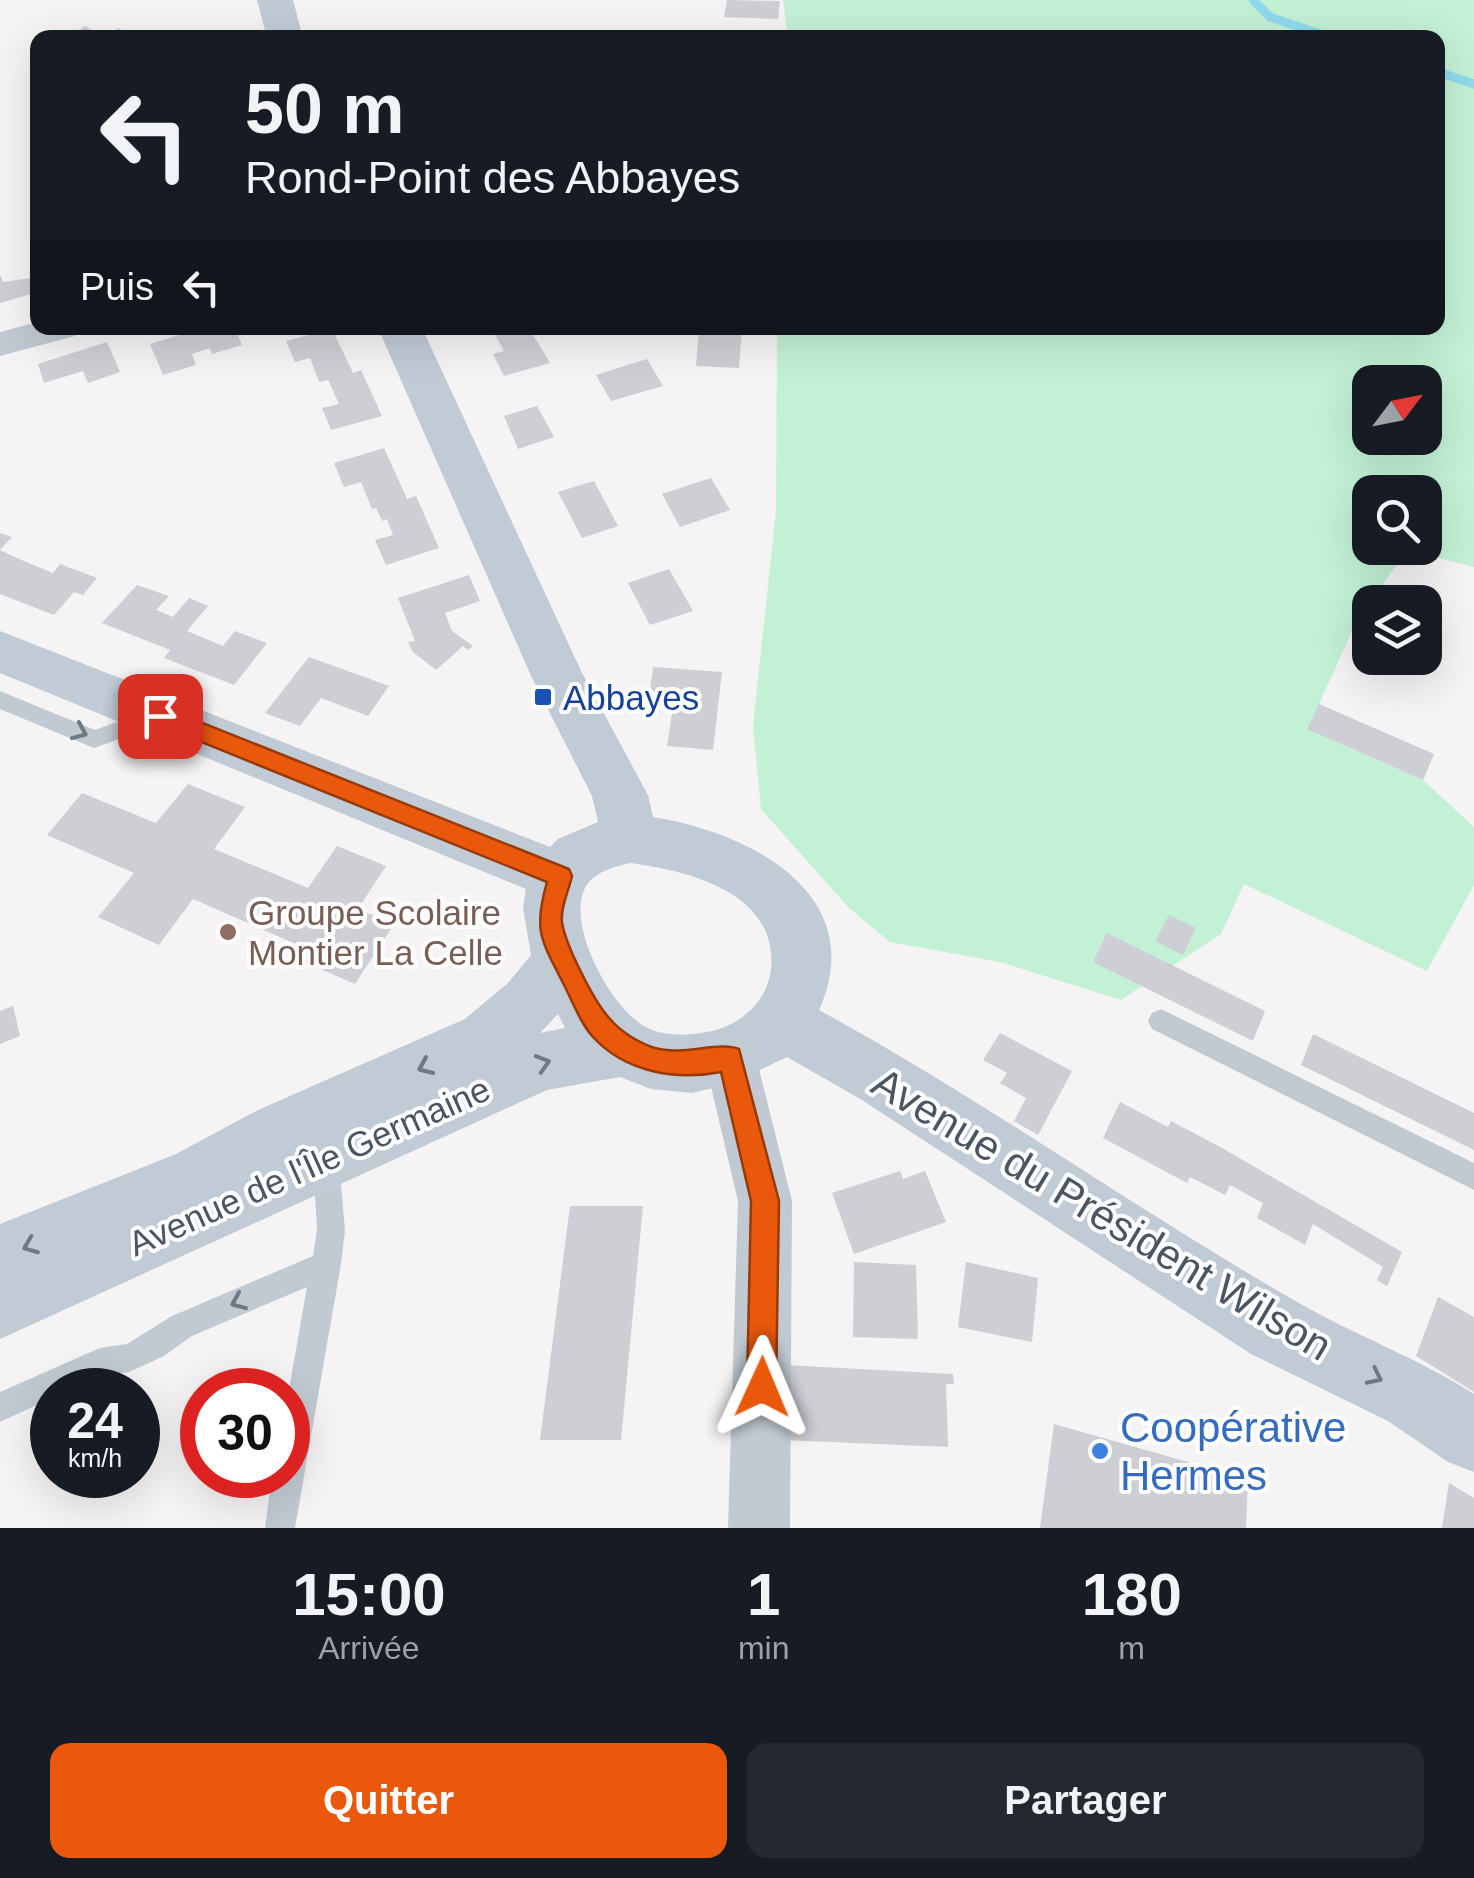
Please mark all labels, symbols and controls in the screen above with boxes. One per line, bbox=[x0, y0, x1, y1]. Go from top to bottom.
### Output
icon: left bbox=[80, 70, 210, 200]
text: 50 m bbox=[245, 70, 405, 148]
text: Rond-Point des Abbayes bbox=[245, 152, 740, 203]
icon: left bbox=[174, 260, 229, 315]
text: Puis bbox=[80, 266, 154, 308]
north arrow bbox=[1352, 365, 1442, 455]
map controls bbox=[1352, 365, 1442, 675]
button: search bbox=[1352, 475, 1442, 565]
button: layers bbox=[1352, 585, 1442, 675]
pin bbox=[118, 674, 203, 759]
place label: Abbayes bbox=[563, 678, 699, 717]
marker: Abbayes bbox=[532, 686, 554, 708]
icon: arrive bbox=[133, 689, 188, 744]
one-way arrow bbox=[70, 720, 88, 740]
place label: Groupe Scolaire Montier La Celle bbox=[248, 893, 503, 972]
marker: Groupe Scolaire Montier La Celle bbox=[217, 921, 239, 943]
one-way arrow bbox=[534, 1054, 551, 1075]
one-way arrow bbox=[417, 1055, 435, 1075]
street label: Avenue du Président Wilson bbox=[864, 1058, 1340, 1370]
street label: Avenue de l'Île Germaine bbox=[122, 1069, 496, 1263]
one-way arrow bbox=[22, 1234, 40, 1254]
one-way arrow bbox=[230, 1291, 247, 1311]
position arrow bbox=[710, 1335, 814, 1439]
one-way arrow bbox=[1364, 1365, 1382, 1385]
speed limit sign: 30 bbox=[180, 1368, 310, 1498]
text: 24 bbox=[67, 1393, 123, 1449]
place label: Coopérative Hermes bbox=[1120, 1404, 1346, 1499]
marker: Coopérative Hermes bbox=[1089, 1440, 1111, 1462]
text: km/h bbox=[68, 1444, 122, 1472]
text: 15:00 bbox=[292, 1561, 446, 1628]
text: 1 bbox=[747, 1561, 780, 1628]
text: 180 bbox=[1082, 1561, 1182, 1628]
text: Arrivée bbox=[318, 1630, 420, 1666]
text: min bbox=[738, 1630, 789, 1666]
text: m bbox=[1118, 1630, 1145, 1666]
button: Quitter bbox=[50, 1743, 727, 1858]
button: Partager bbox=[747, 1743, 1424, 1858]

